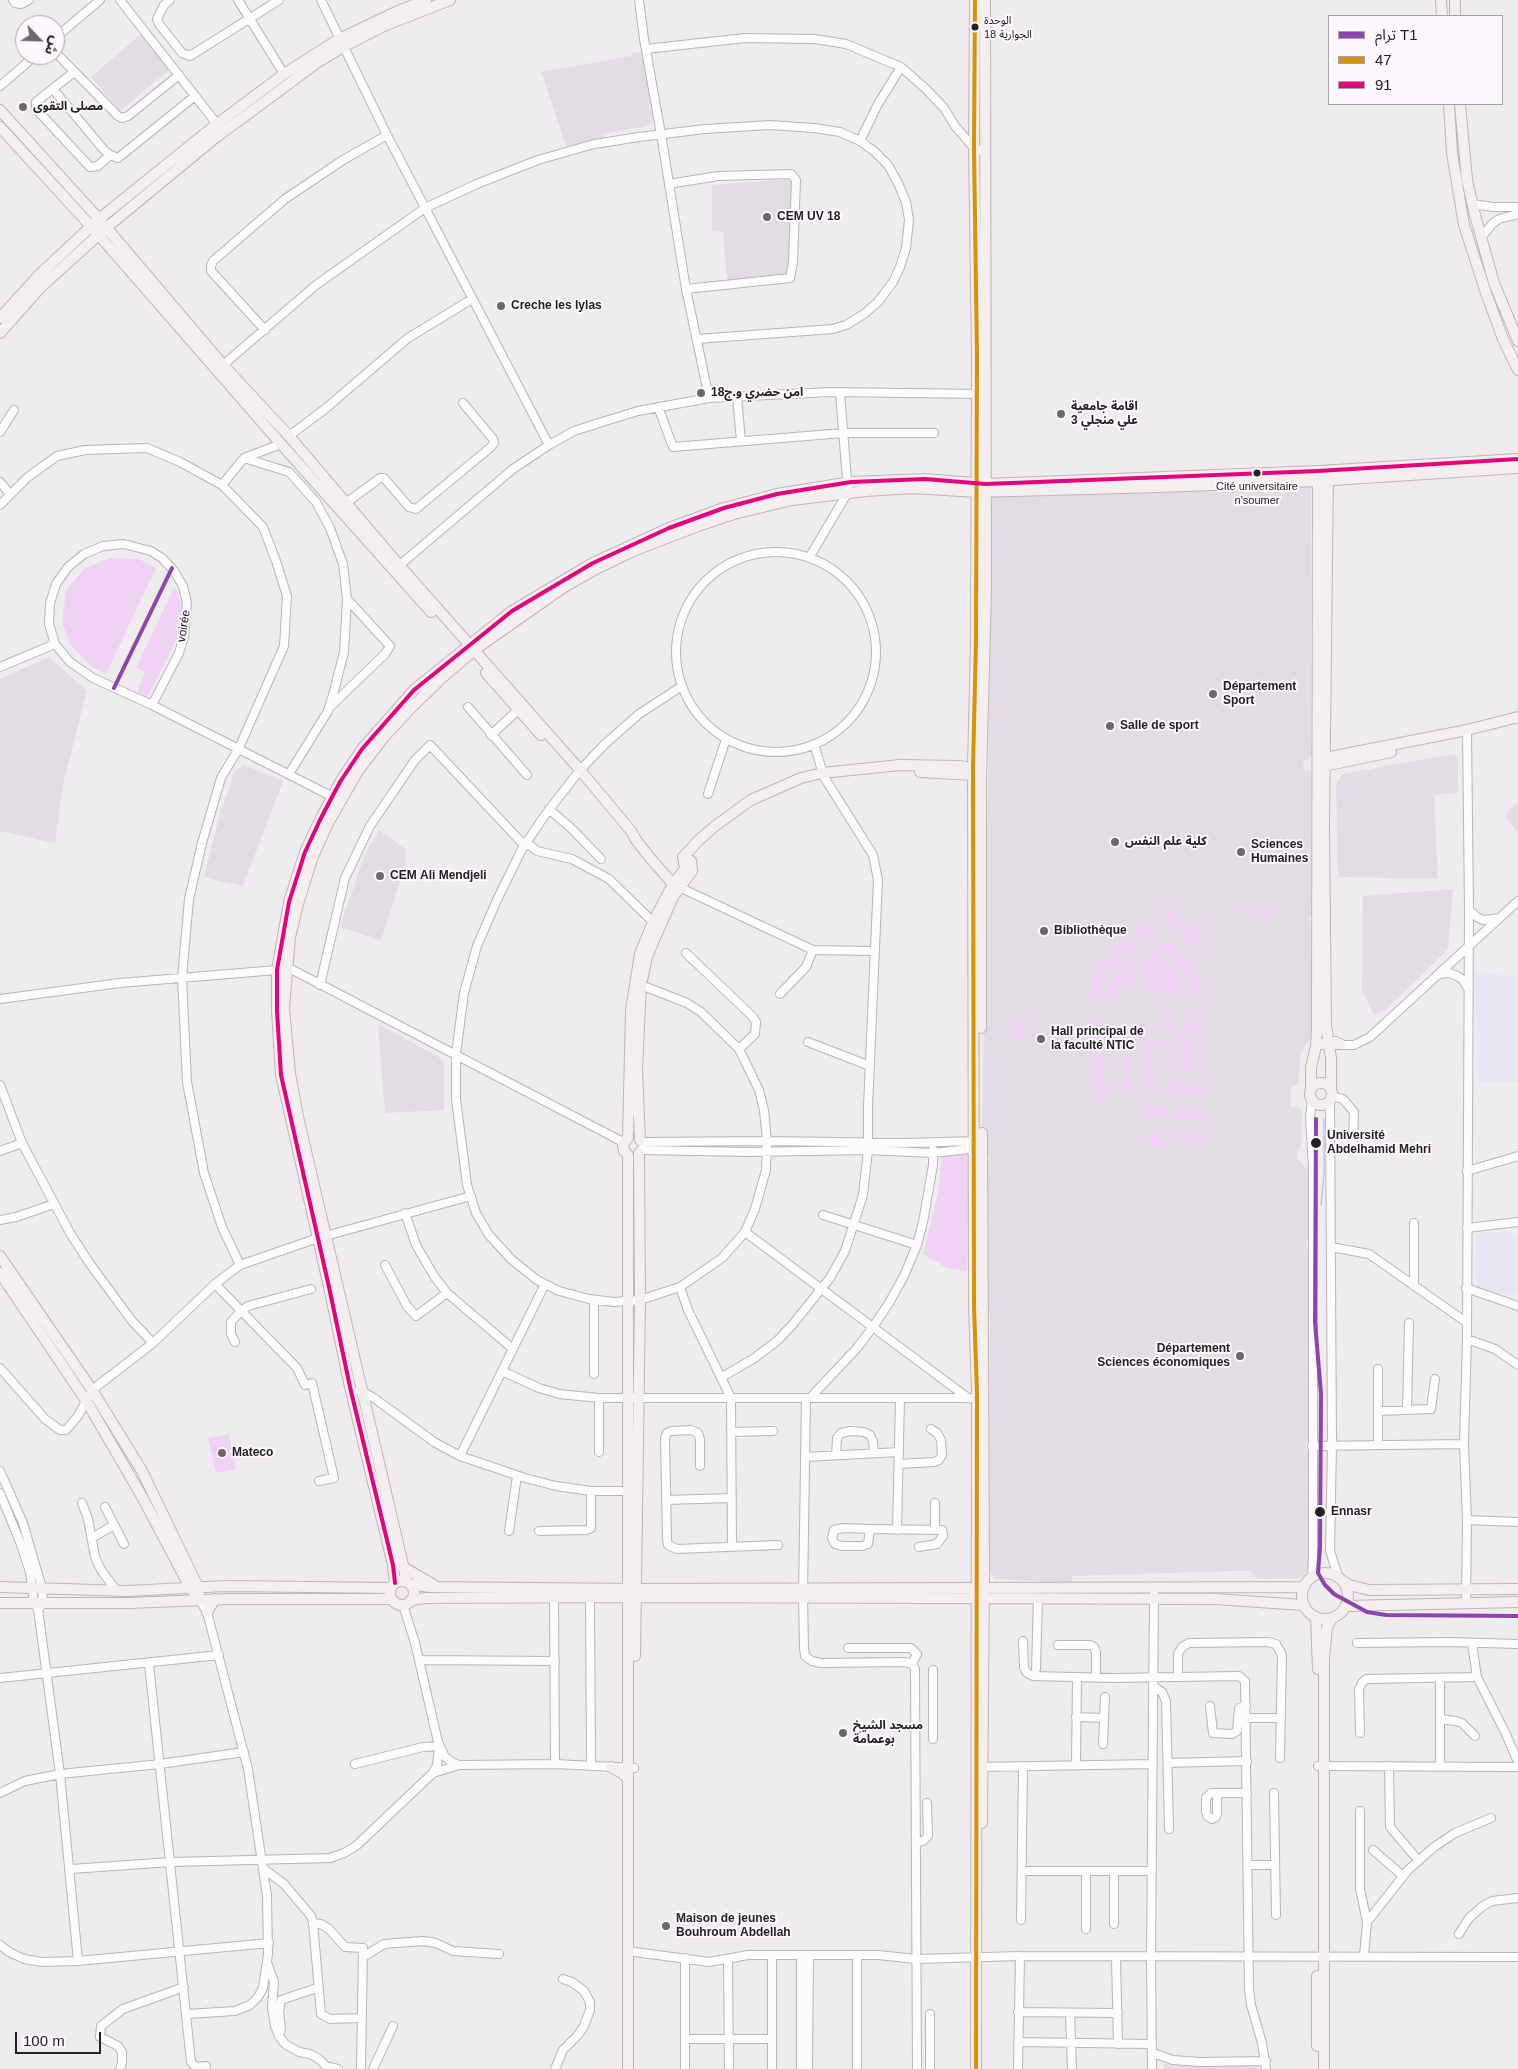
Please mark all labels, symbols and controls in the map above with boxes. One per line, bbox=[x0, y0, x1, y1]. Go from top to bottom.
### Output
place label: الوحدة الجوارية 18 bbox=[984, 14, 1032, 40]
north arrow bbox=[15, 15, 65, 65]
legend bbox=[1328, 15, 1503, 105]
marker: الوحدة الجوارية 18 bbox=[970, 22, 980, 32]
text: ترام T1 bbox=[1375, 26, 1418, 43]
text: ش bbox=[42, 34, 64, 58]
text: 47 bbox=[1375, 51, 1392, 68]
text: 91 bbox=[1375, 76, 1392, 93]
place label: مصلى التقوى bbox=[33, 100, 103, 114]
marker: مصلى التقوى bbox=[17, 101, 29, 113]
place label: CEM UV 18 bbox=[777, 210, 840, 224]
marker: CEM UV 18 bbox=[761, 211, 773, 223]
place label: Creche les lylas bbox=[511, 299, 602, 313]
marker: Creche les lylas bbox=[495, 300, 507, 312]
place label: امن حضري و.ج18 bbox=[711, 386, 803, 400]
marker: امن حضري و.ج18 bbox=[695, 387, 707, 399]
place label: اقامة جامعية علي منجلي 3 bbox=[1071, 400, 1138, 428]
marker: اقامة جامعية علي منجلي 3 bbox=[1055, 408, 1067, 420]
marker: Cité universitaire n'soumer bbox=[1252, 468, 1262, 478]
place label: Cité universitaire n'soumer bbox=[1216, 480, 1298, 506]
street label: voirée bbox=[174, 609, 194, 643]
place label: Département Sport bbox=[1223, 680, 1296, 708]
marker: Département Sport bbox=[1207, 688, 1219, 700]
place label: Salle de sport bbox=[1120, 719, 1199, 733]
marker: Salle de sport bbox=[1104, 720, 1116, 732]
place label: كلية علم النفس bbox=[1125, 835, 1207, 849]
marker: كلية علم النفس bbox=[1109, 836, 1121, 848]
place label: Sciences Humaines bbox=[1251, 838, 1308, 866]
marker: Sciences Humaines bbox=[1235, 846, 1247, 858]
place label: CEM Ali Mendjeli bbox=[390, 869, 487, 883]
marker: CEM Ali Mendjeli bbox=[374, 870, 386, 882]
place label: Bibliothèque bbox=[1054, 924, 1127, 938]
marker: Bibliothèque bbox=[1038, 925, 1050, 937]
place label: Hall principal de la faculté NTIC bbox=[1051, 1025, 1144, 1053]
marker: Hall principal de la faculté NTIC bbox=[1035, 1033, 1047, 1045]
place label: Université Abdelhamid Mehri bbox=[1327, 1129, 1431, 1157]
marker: Université Abdelhamid Mehri bbox=[1309, 1136, 1323, 1150]
place label: Département Sciences économiques bbox=[1097, 1342, 1230, 1370]
marker: Département Sciences économiques bbox=[1234, 1350, 1246, 1362]
place label: Mateco bbox=[232, 1446, 273, 1460]
marker: Mateco bbox=[216, 1447, 228, 1459]
marker: Ennasr bbox=[1313, 1505, 1327, 1519]
place label: Ennasr bbox=[1331, 1505, 1372, 1519]
place label: مسجد الشيخ بوعمامة bbox=[853, 1719, 923, 1747]
marker: مسجد الشيخ بوعمامة bbox=[837, 1727, 849, 1739]
place label: Maison de jeunes Bouhroum Abdellah bbox=[676, 1912, 791, 1940]
marker: Maison de jeunes Bouhroum Abdellah bbox=[660, 1920, 672, 1932]
scale bar bbox=[18, 2022, 104, 2054]
text: 100 m bbox=[23, 2032, 65, 2049]

